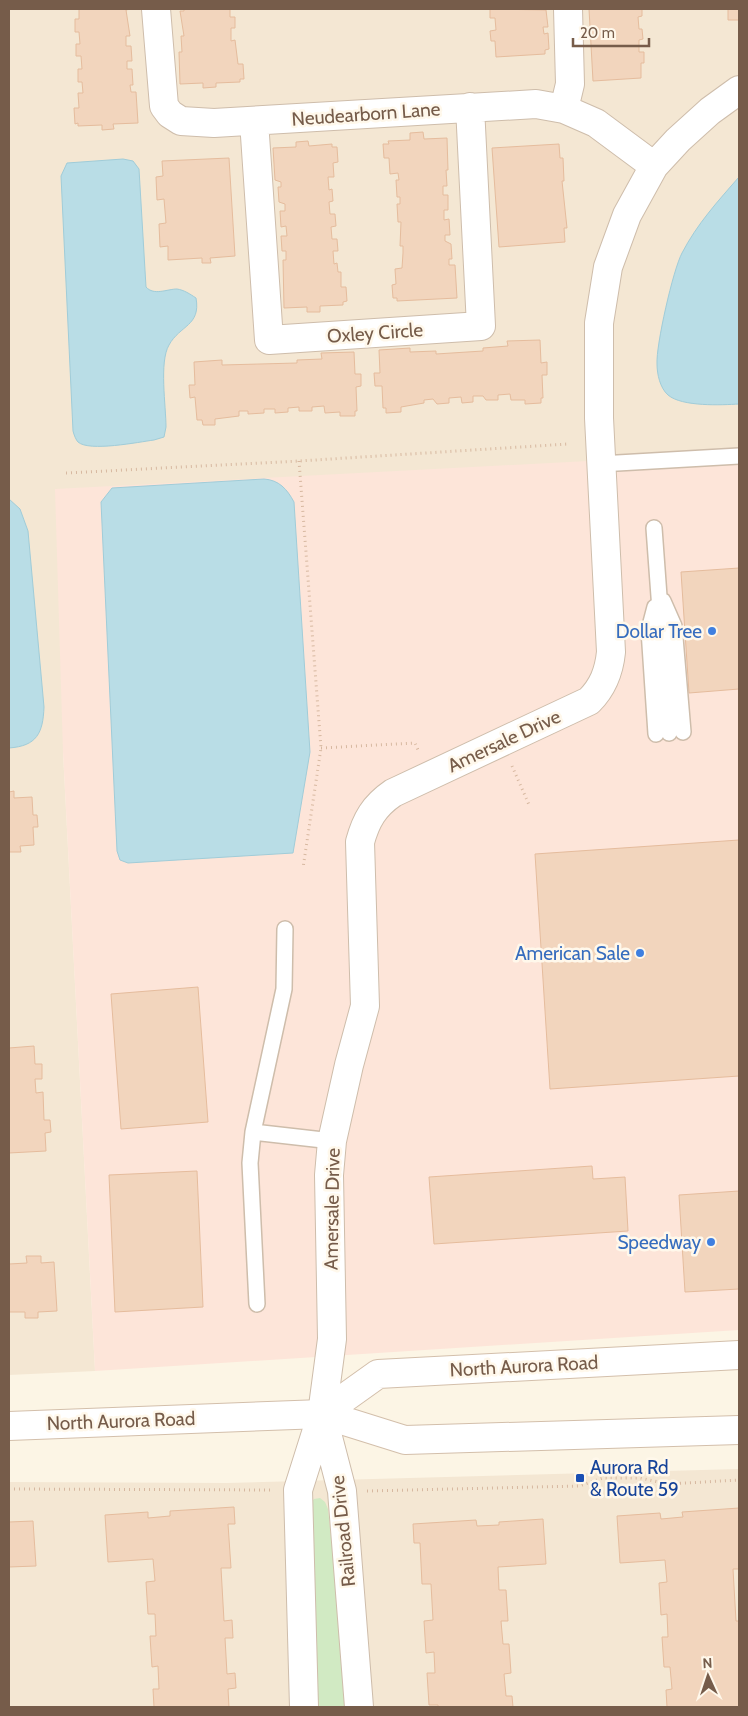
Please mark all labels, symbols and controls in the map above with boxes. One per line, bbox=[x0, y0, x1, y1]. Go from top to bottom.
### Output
scale bar bbox=[573, 15, 649, 47]
text: 20 m bbox=[580, 24, 615, 42]
street label: Neudearborn Lane bbox=[291, 97, 441, 131]
street label: Oxley Circle bbox=[326, 318, 424, 348]
place label: Dollar Tree bbox=[616, 620, 702, 643]
marker: Dollar Tree bbox=[706, 625, 718, 637]
street label: Amersale Drive bbox=[444, 705, 564, 777]
place label: American Sale bbox=[515, 942, 630, 965]
marker: American Sale bbox=[634, 947, 646, 959]
street label: Amersale Drive bbox=[319, 1147, 345, 1270]
place label: Speedway bbox=[617, 1231, 701, 1254]
marker: Speedway bbox=[705, 1236, 717, 1248]
street label: North Aurora Road bbox=[449, 1351, 599, 1381]
street label: North Aurora Road bbox=[46, 1407, 196, 1435]
place label: Aurora Rd & Route 59 bbox=[590, 1456, 679, 1501]
marker: Aurora Rd & Route 59 bbox=[574, 1472, 586, 1484]
street label: Railroad Drive bbox=[326, 1474, 360, 1588]
north arrow bbox=[683, 1651, 733, 1701]
text: N bbox=[702, 1654, 713, 1672]

